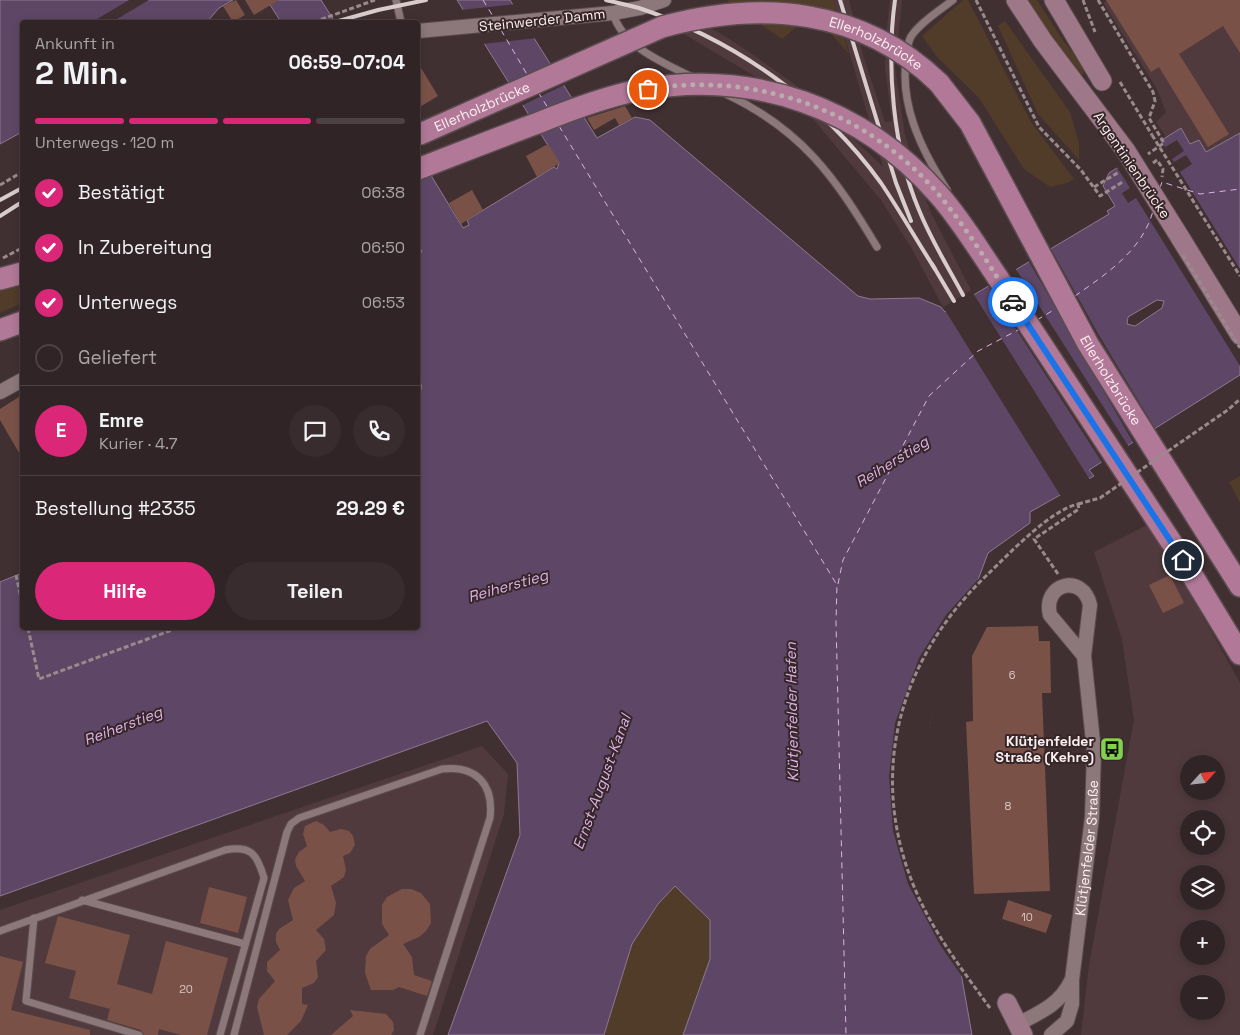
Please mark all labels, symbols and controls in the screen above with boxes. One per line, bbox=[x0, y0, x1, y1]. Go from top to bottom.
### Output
street label: Steinwerder Damm bbox=[478, 4, 606, 36]
street label: Ellerholzbrücke bbox=[827, 12, 927, 74]
text: Ankunft in bbox=[35, 33, 115, 54]
text: 06:59–07:04 bbox=[289, 50, 405, 75]
text: 2 Min. bbox=[35, 53, 128, 93]
pin bbox=[627, 68, 669, 110]
icon: bag bbox=[634, 75, 662, 103]
street label: Ellerholzbrücke bbox=[431, 78, 533, 136]
street label: Argentinienbrücke bbox=[1090, 108, 1174, 222]
text: Unterwegs · 120 m bbox=[35, 132, 174, 153]
icon: check bbox=[35, 179, 63, 207]
text: Bestätigt bbox=[78, 180, 165, 205]
text: 06:38 bbox=[361, 182, 405, 203]
icon: check bbox=[35, 234, 63, 262]
text: In Zubereitung bbox=[78, 235, 212, 260]
text: 06:50 bbox=[361, 237, 405, 258]
courier bbox=[988, 277, 1038, 327]
icon: car bbox=[999, 288, 1027, 316]
icon: check bbox=[35, 289, 63, 317]
text: Unterwegs bbox=[78, 290, 177, 315]
text: 06:53 bbox=[362, 292, 405, 313]
street label: Ellerholzbrücke bbox=[1076, 332, 1146, 429]
text: Geliefert bbox=[78, 345, 157, 370]
button: chat bbox=[289, 405, 341, 457]
button: phone bbox=[353, 405, 405, 457]
text: Emre bbox=[99, 408, 144, 433]
text: E bbox=[56, 418, 66, 443]
water label: Reiherstieg bbox=[852, 431, 933, 491]
text: Kurier · 4.7 bbox=[99, 433, 178, 454]
text: Bestellung #2335 bbox=[35, 496, 196, 521]
text: 29.29 € bbox=[336, 496, 405, 521]
pin bbox=[1162, 539, 1204, 581]
icon: home bbox=[1169, 546, 1197, 574]
button: Hilfe bbox=[35, 562, 215, 620]
button: Teilen bbox=[225, 562, 405, 620]
water label: Reiherstieg bbox=[466, 565, 551, 606]
water label: Klütjenfelder Hafen bbox=[781, 641, 802, 782]
house number: 6 bbox=[1009, 668, 1016, 682]
water label: Reiherstieg bbox=[81, 701, 166, 749]
water label: Ernst-August-Kanal bbox=[568, 710, 636, 852]
place label: Klütjenfelder Straße (Kehre) bbox=[996, 732, 1094, 766]
bus stop icon: Klütjenfelder Straße (Kehre) bbox=[1099, 736, 1125, 762]
north arrow bbox=[1180, 755, 1225, 800]
map controls bbox=[1180, 755, 1225, 1020]
street label: Klütjenfelder Straße bbox=[1071, 780, 1102, 917]
house number: 8 bbox=[1005, 799, 1012, 813]
button: locate bbox=[1180, 810, 1225, 855]
button: layers bbox=[1180, 865, 1225, 910]
house number: 10 bbox=[1021, 910, 1033, 924]
button: + bbox=[1180, 920, 1225, 965]
button: − bbox=[1180, 975, 1225, 1020]
house number: 20 bbox=[179, 982, 193, 996]

